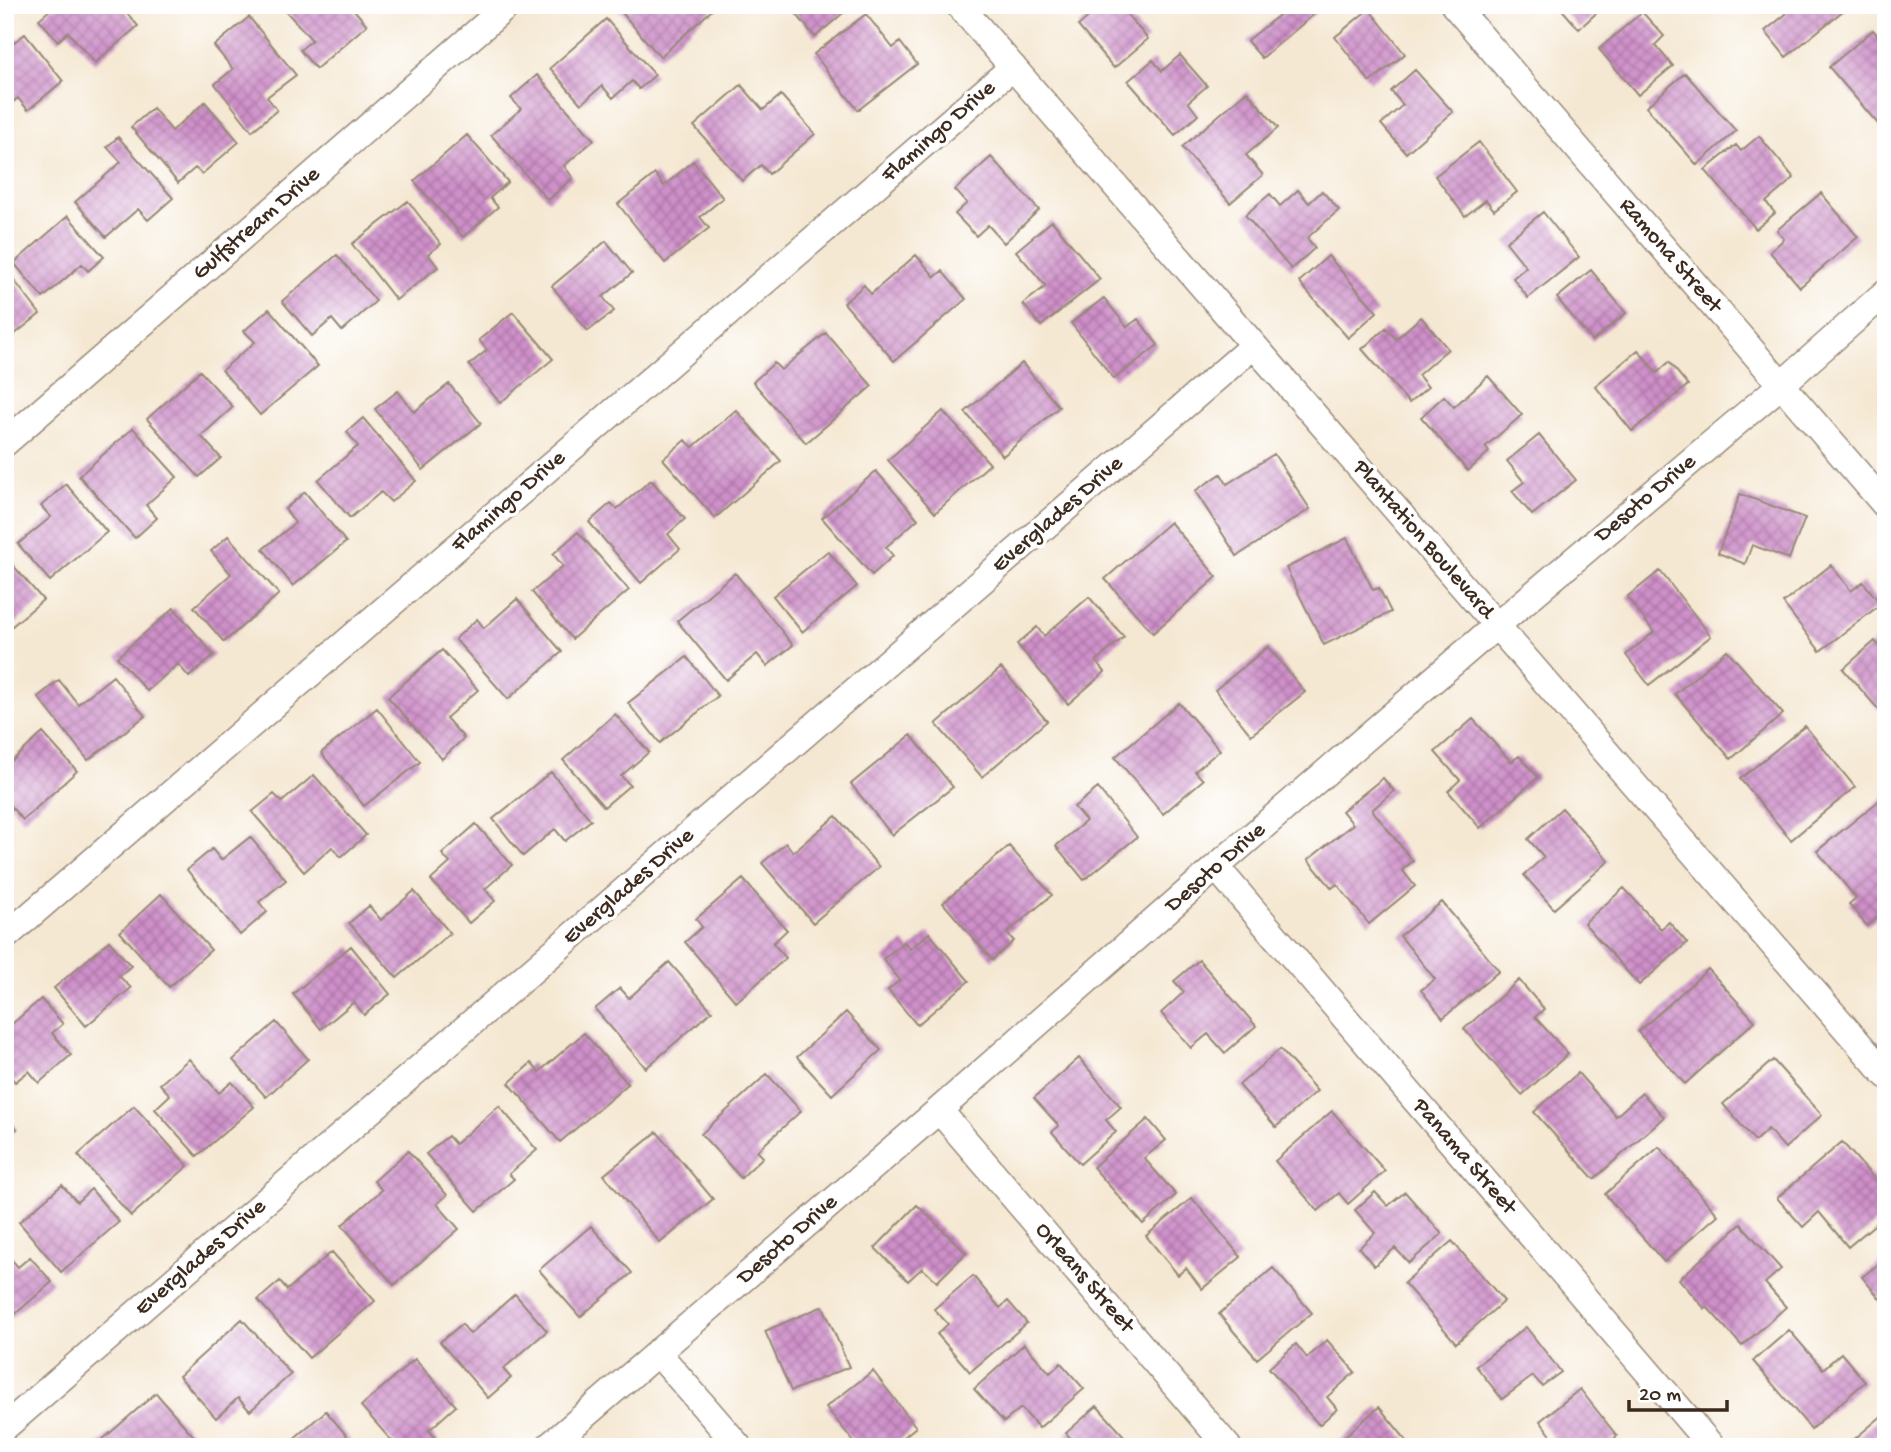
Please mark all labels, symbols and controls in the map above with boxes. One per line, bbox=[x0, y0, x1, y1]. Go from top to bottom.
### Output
street label: Flamingo Drive bbox=[876, 74, 1002, 190]
street label: Gulfstream Drive bbox=[188, 161, 327, 287]
street label: Ramona Street bbox=[1613, 193, 1728, 320]
street label: Flamingo Drive bbox=[446, 444, 572, 560]
street label: Desoto Drive bbox=[1588, 448, 1703, 551]
street label: Everglades Drive bbox=[987, 450, 1130, 579]
street label: Plantation Boulevard bbox=[1346, 454, 1501, 626]
street label: Desoto Drive bbox=[1159, 816, 1273, 920]
street label: Everglades Drive bbox=[558, 822, 701, 951]
street label: Panama Street bbox=[1406, 1093, 1523, 1222]
street label: Desoto Drive bbox=[731, 1188, 845, 1292]
street label: Everglades Drive bbox=[130, 1193, 273, 1322]
street label: Orleans Street bbox=[1029, 1217, 1140, 1340]
scale bar bbox=[1629, 1368, 1727, 1412]
text: 20 m bbox=[1639, 1384, 1681, 1409]

